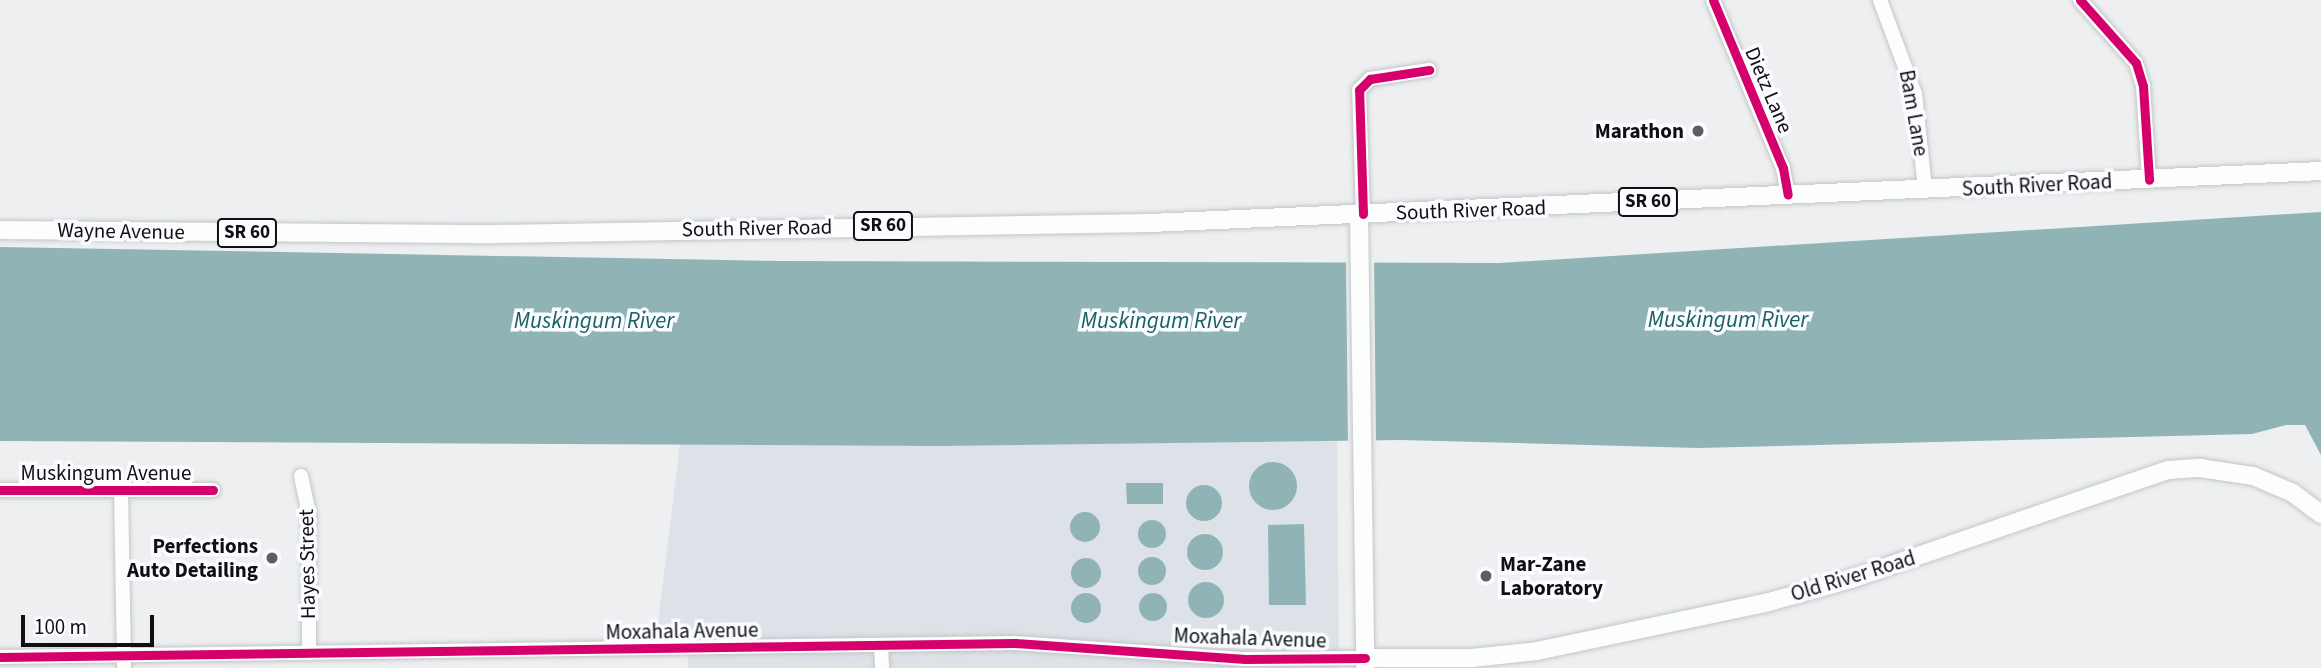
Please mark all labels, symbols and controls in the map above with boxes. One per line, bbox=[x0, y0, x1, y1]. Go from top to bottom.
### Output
street label: Dietz Lane bbox=[1740, 43, 1798, 137]
street label: Bam Lane bbox=[1894, 68, 1934, 158]
place label: Marathon bbox=[1595, 118, 1684, 144]
marker: Marathon bbox=[1690, 123, 1706, 139]
street label: South River Road bbox=[1961, 168, 2113, 202]
road number: SR 60 bbox=[1616, 186, 1680, 218]
street label: South River Road bbox=[1395, 195, 1547, 225]
road number: SR 60 bbox=[852, 210, 914, 242]
street label: South River Road bbox=[682, 214, 832, 242]
street label: Wayne Avenue bbox=[57, 217, 185, 245]
road number: SR 60 bbox=[216, 218, 278, 248]
water label: Muskingum River bbox=[1648, 306, 1808, 334]
water label: Muskingum River bbox=[514, 307, 674, 335]
water label: Muskingum River bbox=[1081, 307, 1241, 335]
street label: Muskingum Avenue bbox=[21, 460, 191, 486]
street label: Hayes Street bbox=[293, 509, 321, 619]
place label: Perfections Auto Detailing bbox=[127, 533, 258, 583]
street label: Old River Road bbox=[1788, 545, 1918, 607]
marker: Perfections Auto Detailing bbox=[264, 550, 280, 566]
place label: Mar-Zane Laboratory bbox=[1500, 551, 1603, 601]
marker: Mar-Zane Laboratory bbox=[1478, 568, 1494, 584]
scale bar bbox=[24, 602, 158, 646]
text: 100 m bbox=[34, 612, 87, 642]
street label: Moxahala Avenue bbox=[605, 617, 759, 645]
street label: Moxahala Avenue bbox=[1173, 623, 1327, 653]

